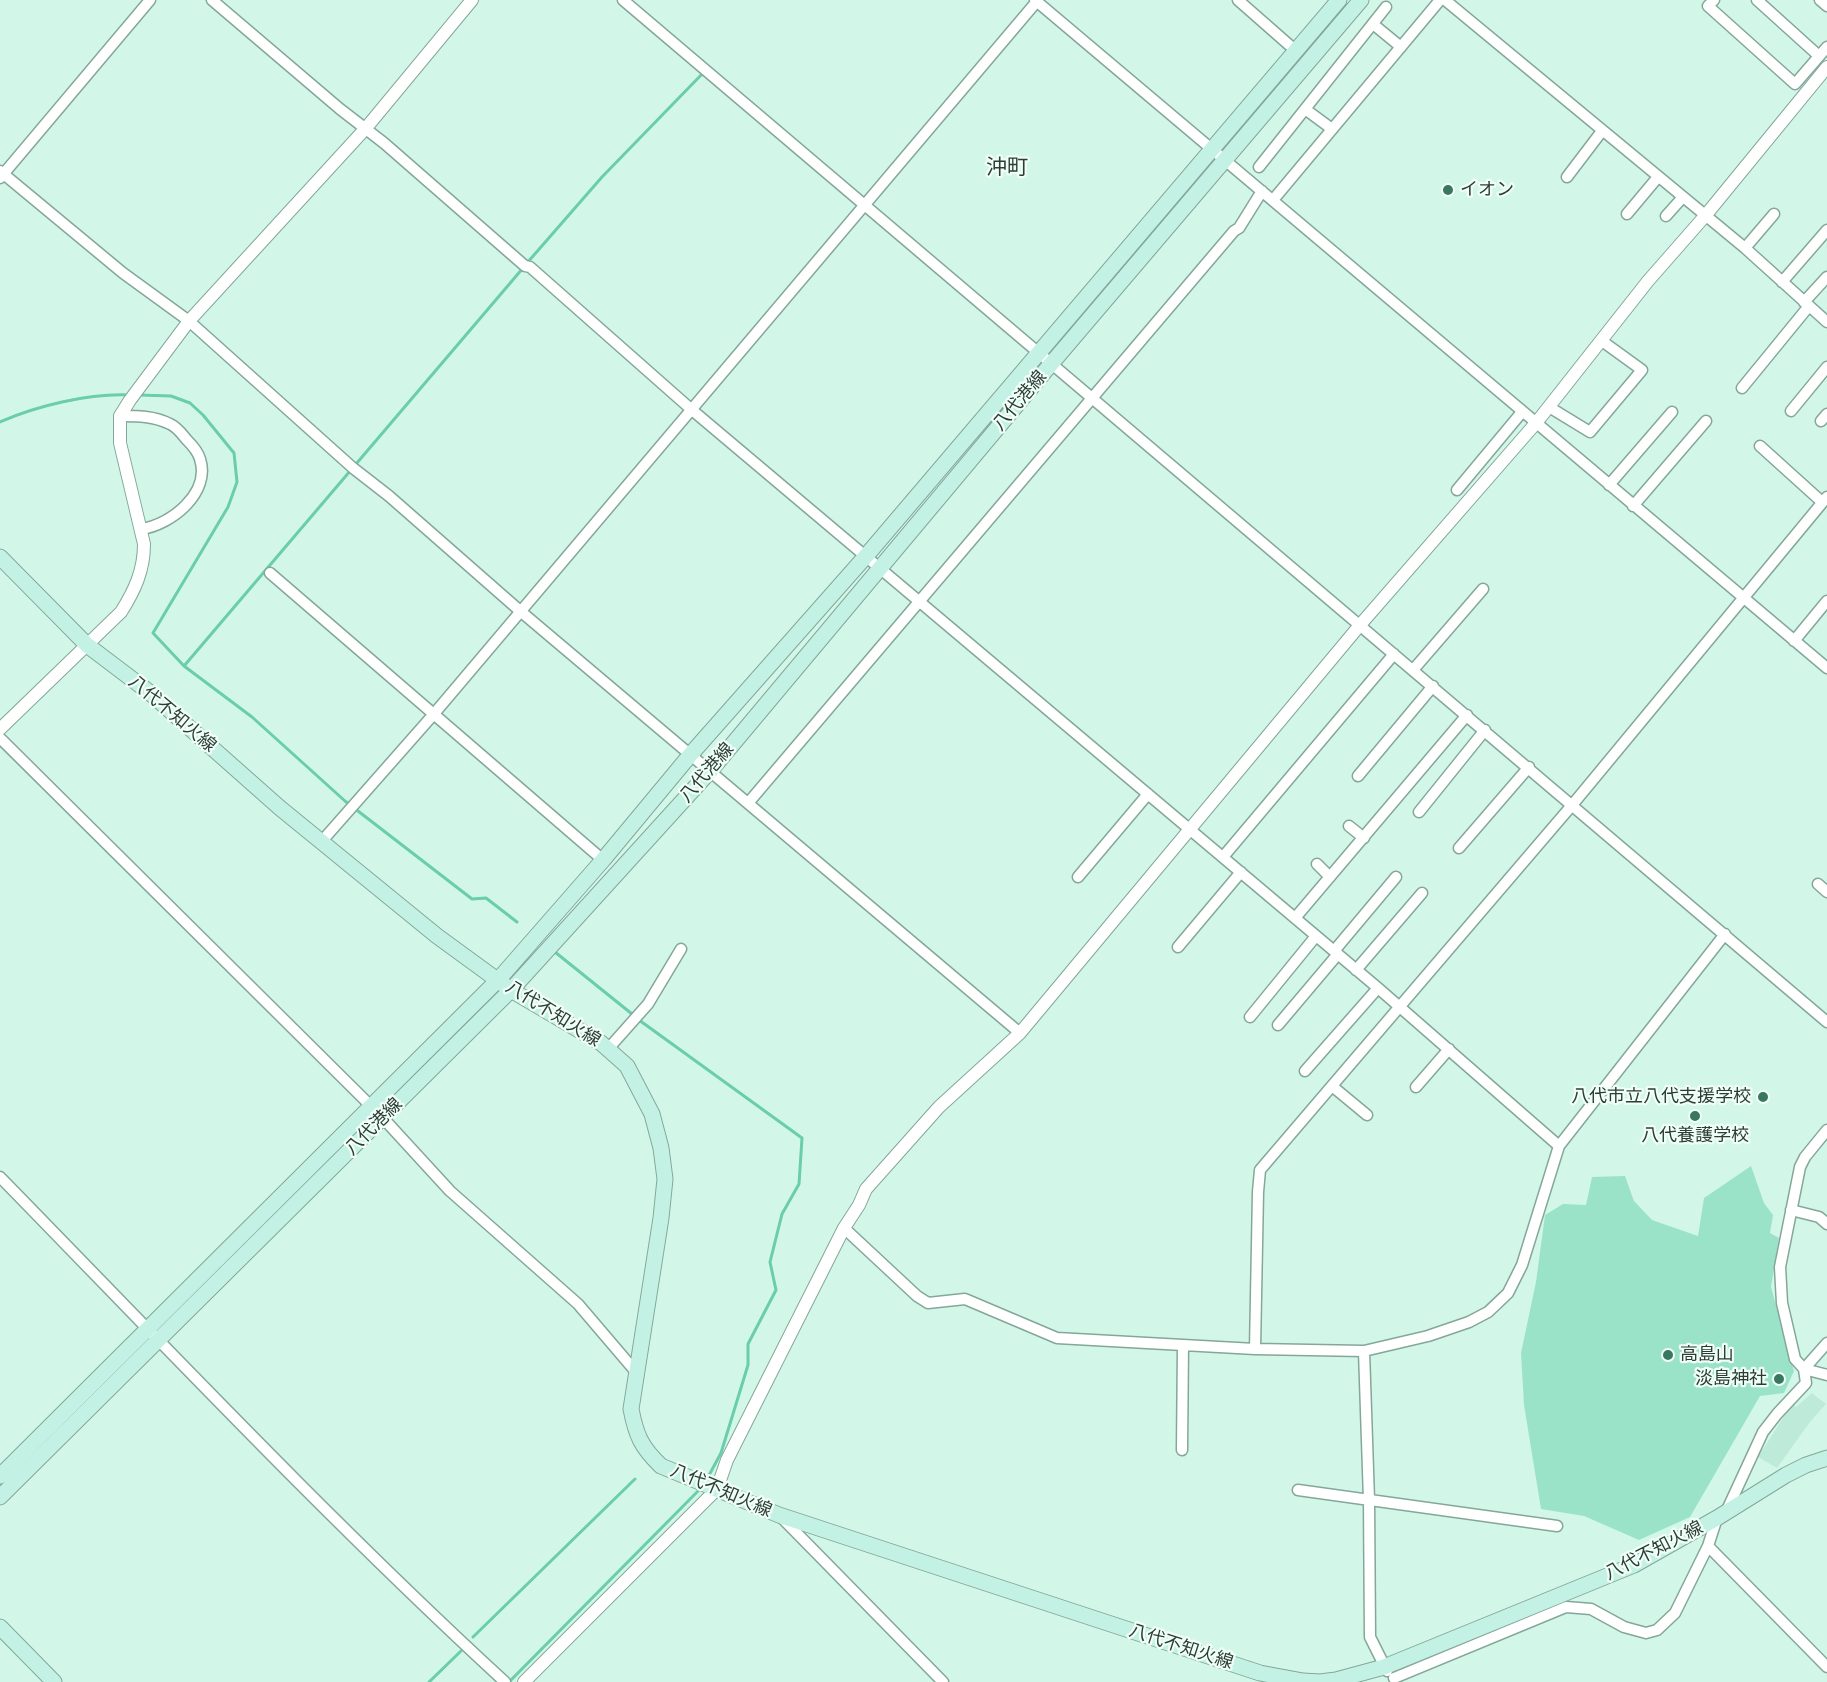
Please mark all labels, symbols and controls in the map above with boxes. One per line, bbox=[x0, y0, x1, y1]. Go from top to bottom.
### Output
district label: 沖町 bbox=[986, 155, 1028, 181]
place label: イオン bbox=[1460, 179, 1514, 201]
marker: イオン bbox=[1441, 183, 1455, 197]
street label: 八代港線 bbox=[989, 366, 1051, 436]
street label: 八代不知火線 bbox=[124, 671, 220, 757]
street label: 八代港線 bbox=[675, 739, 739, 807]
street label: 八代不知火線 bbox=[501, 976, 605, 1052]
place label: 八代市立八代支援学校 bbox=[1571, 1086, 1751, 1108]
marker: 八代市立八代支援学校 bbox=[1756, 1090, 1770, 1104]
street label: 八代港線 bbox=[341, 1094, 407, 1160]
marker: 八代養護学校 bbox=[1688, 1109, 1702, 1123]
place label: 八代養護学校 bbox=[1641, 1125, 1749, 1147]
place label: 高島山 bbox=[1680, 1344, 1734, 1366]
marker: 高島山 bbox=[1661, 1348, 1675, 1362]
place label: 淡島神社 bbox=[1695, 1368, 1767, 1390]
marker: 淡島神社 bbox=[1772, 1372, 1786, 1386]
street label: 八代不知火線 bbox=[667, 1460, 775, 1522]
street label: 八代不知火線 bbox=[1601, 1517, 1707, 1585]
street label: 八代不知火線 bbox=[1126, 1620, 1236, 1674]

